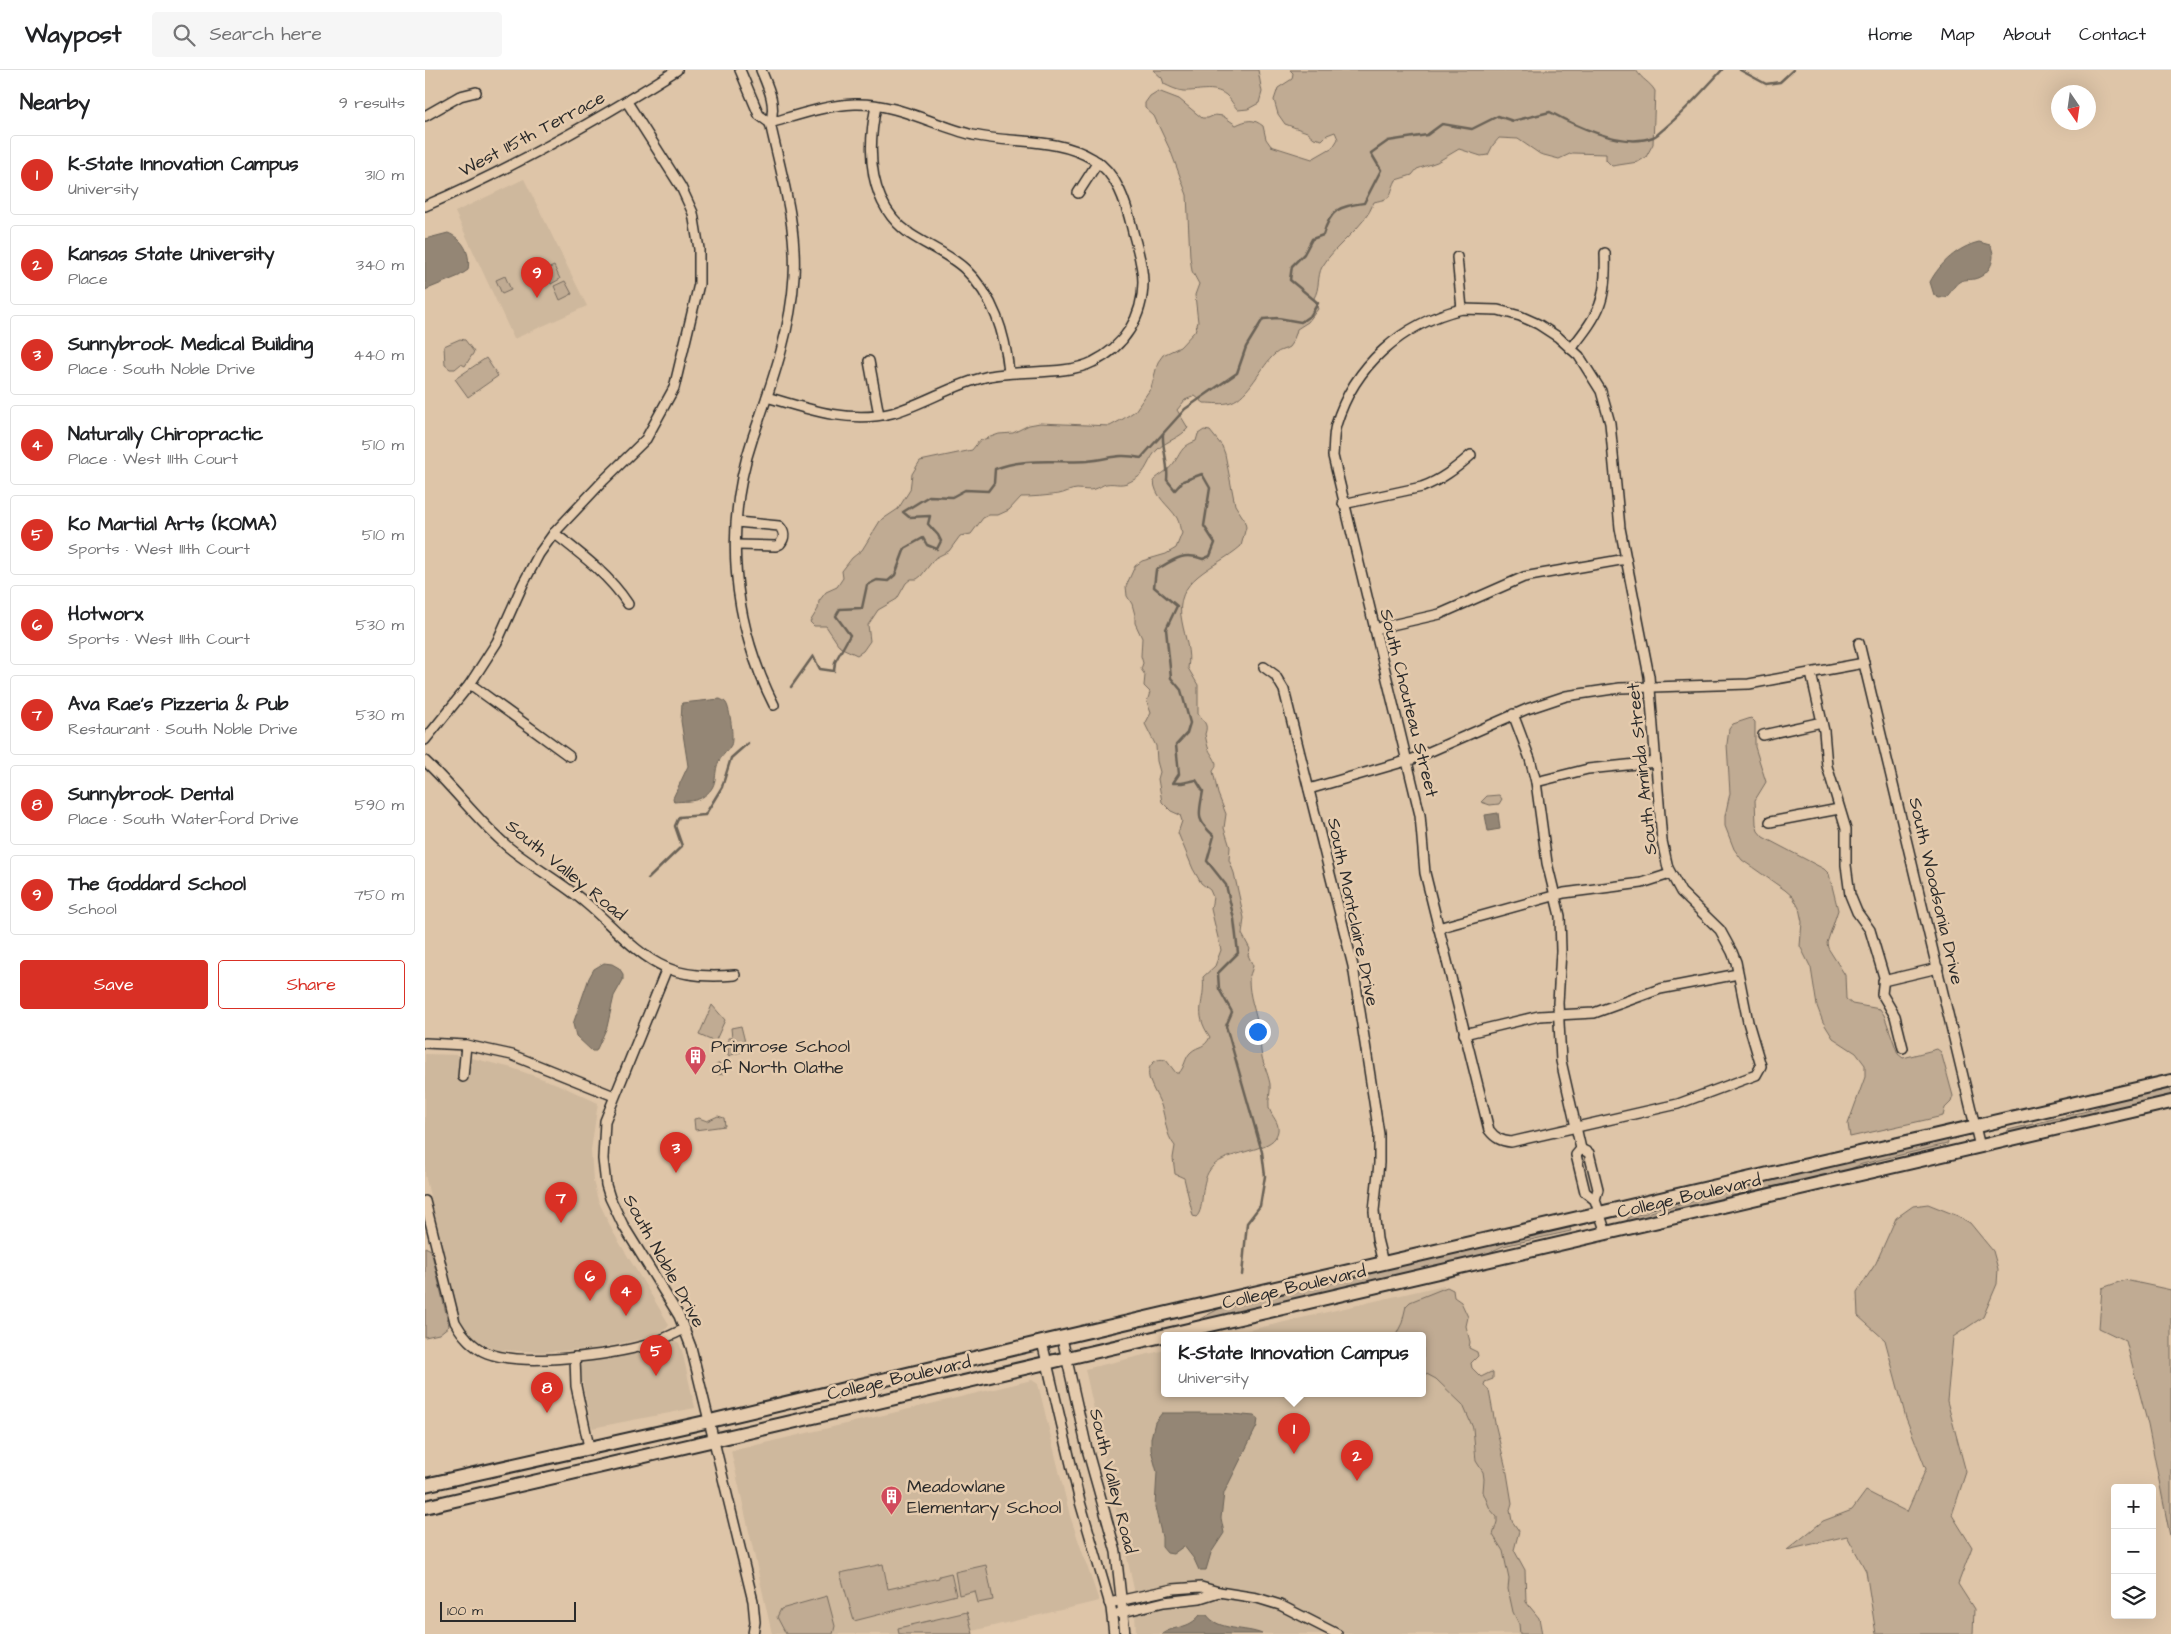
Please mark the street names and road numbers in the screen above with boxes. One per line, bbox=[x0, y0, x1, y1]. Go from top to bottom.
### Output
street label: West 115th Terrace bbox=[455, 85, 610, 183]
street label: South Chouteau Street bbox=[1374, 606, 1445, 800]
street label: South Aminda Street bbox=[1620, 681, 1663, 856]
street label: South Woodsonia Drive bbox=[1902, 795, 1970, 987]
street label: South Valley Road bbox=[500, 814, 632, 927]
street label: South Montclaire Drive bbox=[1321, 816, 1385, 1009]
street label: College Boulevard bbox=[1615, 1167, 1764, 1226]
street label: South Noble Drive bbox=[617, 1190, 711, 1332]
street label: College Boulevard bbox=[1220, 1258, 1369, 1317]
street label: College Boulevard bbox=[825, 1349, 974, 1408]
street label: South Valley Road bbox=[1082, 1406, 1143, 1556]

